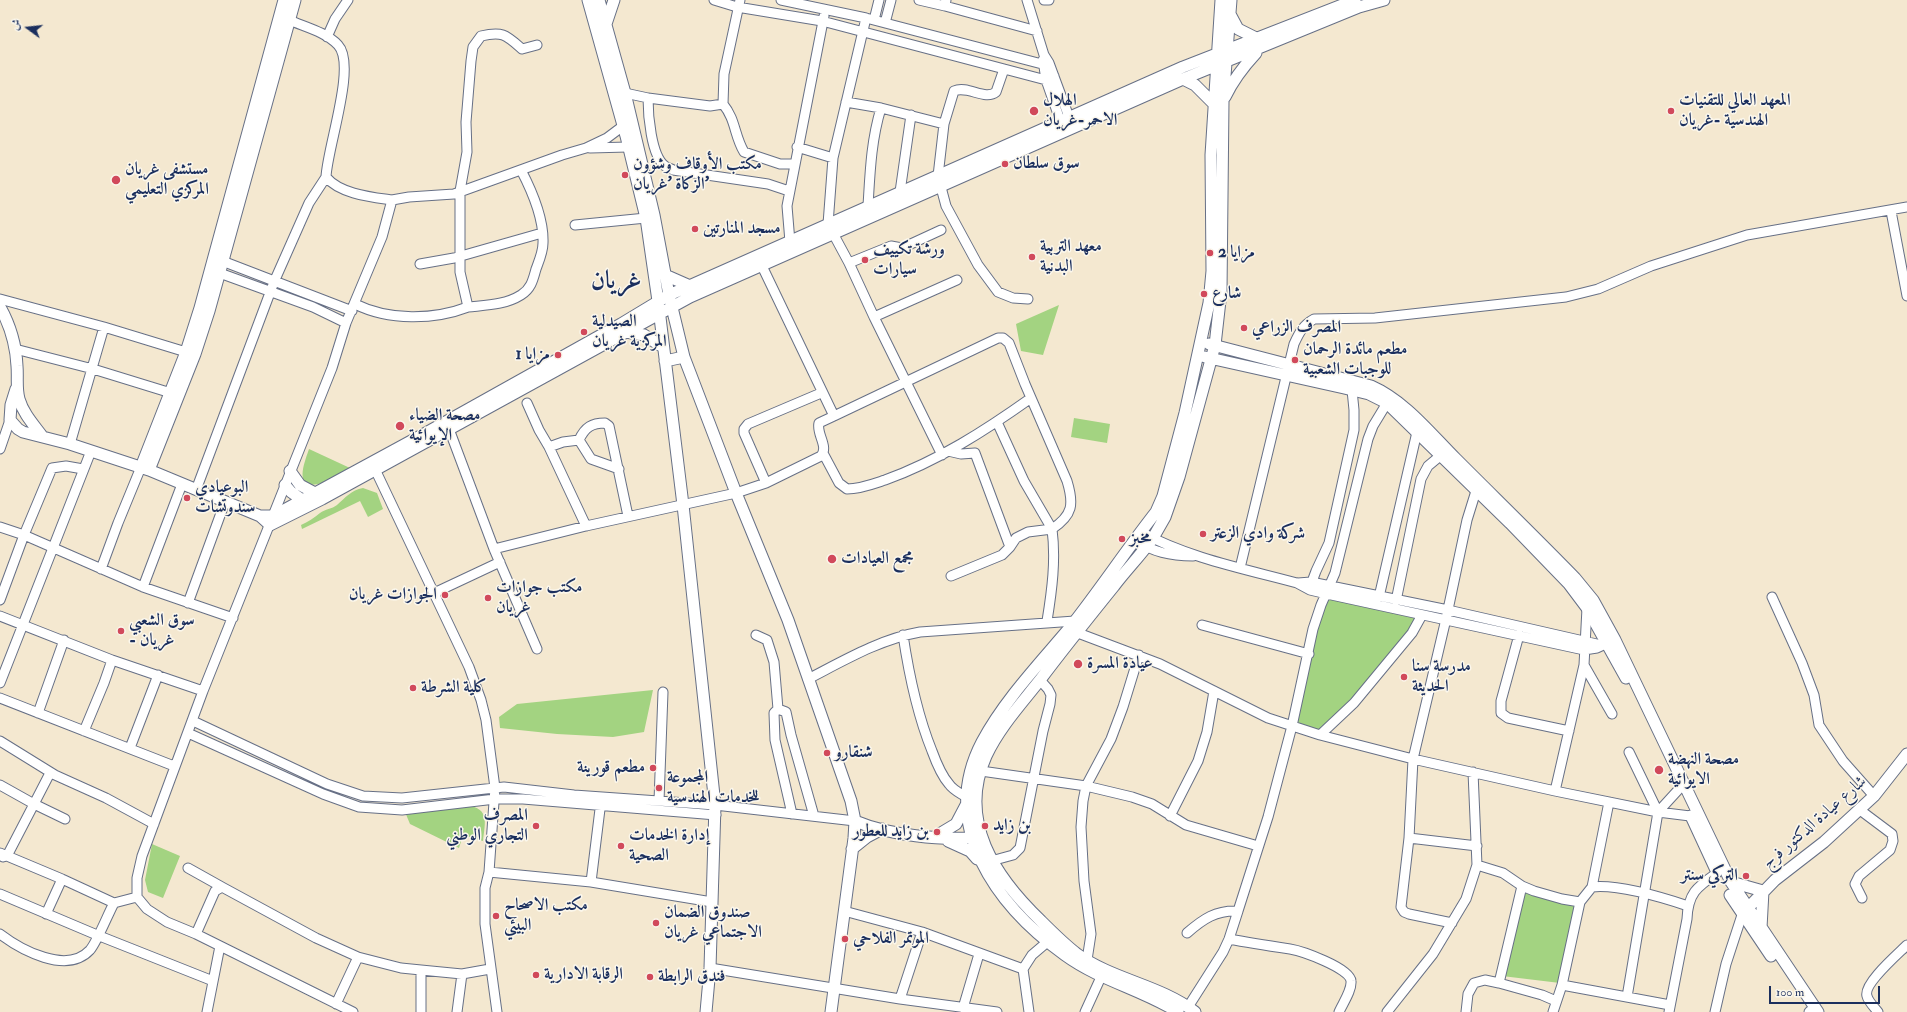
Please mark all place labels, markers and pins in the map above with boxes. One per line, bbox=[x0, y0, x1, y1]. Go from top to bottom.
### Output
place label: الهلال الاحمر-غريان bbox=[1043, 91, 1118, 131]
place label: المعهد العالي للتقنيات الهندسية -غريان bbox=[1679, 91, 1791, 131]
marker: الهلال الاحمر-غريان bbox=[1028, 105, 1040, 117]
marker: المعهد العالي للتقنيات الهندسية -غريان bbox=[1666, 106, 1676, 116]
place label: سوق سلطان bbox=[1013, 154, 1080, 174]
place label: مكتب الأوقاف وشؤون الزكاة 'غريان' bbox=[633, 155, 762, 195]
marker: سوق سلطان bbox=[1000, 159, 1010, 169]
place label: مستشفى غريان المركزي التعليمي bbox=[125, 160, 209, 200]
marker: مكتب الأوقاف وشؤون الزكاة 'غريان' bbox=[620, 170, 630, 180]
marker: مستشفى غريان المركزي التعليمي bbox=[110, 174, 122, 186]
place label: مسجد المنارتين bbox=[703, 219, 781, 239]
marker: مسجد المنارتين bbox=[690, 224, 700, 234]
place label: معهد التربية البدنية bbox=[1040, 237, 1102, 277]
place label: ورشة تكييف سيارات bbox=[873, 240, 945, 280]
place label: مزايا 2 bbox=[1218, 243, 1255, 263]
marker: مزايا 2 bbox=[1205, 248, 1215, 258]
marker: معهد التربية البدنية bbox=[1027, 252, 1037, 262]
marker: ورشة تكييف سيارات bbox=[860, 255, 870, 265]
place label: شارع bbox=[1212, 284, 1242, 304]
marker: شارع bbox=[1199, 289, 1209, 299]
place label: الصيدلية المركزية غريان bbox=[592, 312, 667, 352]
place label: المصرف الزراعي bbox=[1252, 318, 1341, 338]
marker: المصرف الزراعي bbox=[1239, 323, 1249, 333]
marker: الصيدلية المركزية غريان bbox=[579, 327, 589, 337]
place label: مطعم مائدة الرحمان للوجبات الشعبية bbox=[1303, 340, 1407, 380]
place label: مزايا 1 bbox=[516, 345, 550, 365]
marker: مزايا 1 bbox=[553, 350, 563, 360]
marker: مطعم مائدة الرحمان للوجبات الشعبية bbox=[1290, 355, 1300, 365]
place label: مصحة الضياء الإيوائية bbox=[409, 406, 480, 446]
marker: مصحة الضياء الإيوائية bbox=[394, 420, 406, 432]
place label: البوعيادي سندوتشات bbox=[195, 478, 255, 518]
marker: البوعيادي سندوتشات bbox=[182, 493, 192, 503]
place label: شركة وادي الزعتر bbox=[1211, 524, 1305, 544]
place label: مخبز bbox=[1130, 529, 1151, 549]
marker: شركة وادي الزعتر bbox=[1198, 529, 1208, 539]
marker: مخبز bbox=[1117, 534, 1127, 544]
place label: مجمع العيادات bbox=[841, 549, 913, 569]
marker: مجمع العيادات bbox=[826, 553, 838, 565]
place label: مكتب جوازات غريان bbox=[496, 578, 582, 618]
place label: الجوازات غريان bbox=[349, 585, 437, 605]
marker: الجوازات غريان bbox=[440, 590, 450, 600]
marker: مكتب جوازات غريان bbox=[483, 593, 493, 603]
place label: سوق الشعبي - غريان bbox=[129, 611, 195, 651]
marker: سوق الشعبي - غريان bbox=[116, 626, 126, 636]
place label: عيادة المسرة bbox=[1087, 654, 1153, 674]
place label: مدرسة سنا الحديثة bbox=[1412, 657, 1471, 697]
marker: عيادة المسرة bbox=[1072, 658, 1084, 670]
marker: مدرسة سنا الحديثة bbox=[1399, 672, 1409, 682]
place label: كلية الشرطة bbox=[421, 678, 487, 698]
marker: كلية الشرطة bbox=[408, 683, 418, 693]
place label: شنقارو bbox=[835, 743, 873, 763]
marker: شنقارو bbox=[822, 748, 832, 758]
place label: مصحة النهضة الايوائية bbox=[1668, 750, 1739, 790]
place label: مطعم قورينة bbox=[577, 758, 645, 778]
marker: مطعم قورينة bbox=[648, 763, 658, 773]
marker: مصحة النهضة الايوائية bbox=[1653, 764, 1665, 776]
place label: المجموعة للخدمات الهندسية bbox=[667, 768, 760, 808]
marker: المجموعة للخدمات الهندسية bbox=[654, 783, 664, 793]
place label: المصرف التجاري الوطني bbox=[446, 806, 528, 846]
place label: بن زايد bbox=[993, 816, 1031, 836]
marker: المصرف التجاري الوطني bbox=[531, 821, 541, 831]
marker: بن زايد bbox=[980, 821, 990, 831]
place label: بن زايد للعطور bbox=[853, 822, 929, 842]
place label: إدارة الخدمات الصحية bbox=[629, 826, 709, 866]
marker: بن زايد للعطور bbox=[932, 827, 942, 837]
marker: إدارة الخدمات الصحية bbox=[616, 841, 626, 851]
place label: التركي سنتر bbox=[1681, 866, 1738, 886]
marker: التركي سنتر bbox=[1741, 871, 1751, 881]
place label: مكتب الاصحاح البيئي bbox=[504, 896, 588, 936]
place label: صندوق الضمان الاجتماعي غريان bbox=[664, 903, 762, 943]
marker: مكتب الاصحاح البيئي bbox=[491, 911, 501, 921]
marker: صندوق الضمان الاجتماعي غريان bbox=[651, 918, 661, 928]
place label: الموتمر الفلاحي bbox=[853, 929, 929, 949]
marker: الموتمر الفلاحي bbox=[840, 934, 850, 944]
place label: الرقابة الادارية bbox=[544, 965, 623, 985]
place label: فندق الرابطة bbox=[658, 967, 725, 987]
marker: الرقابة الادارية bbox=[531, 970, 541, 980]
marker: فندق الرابطة bbox=[645, 972, 655, 982]

